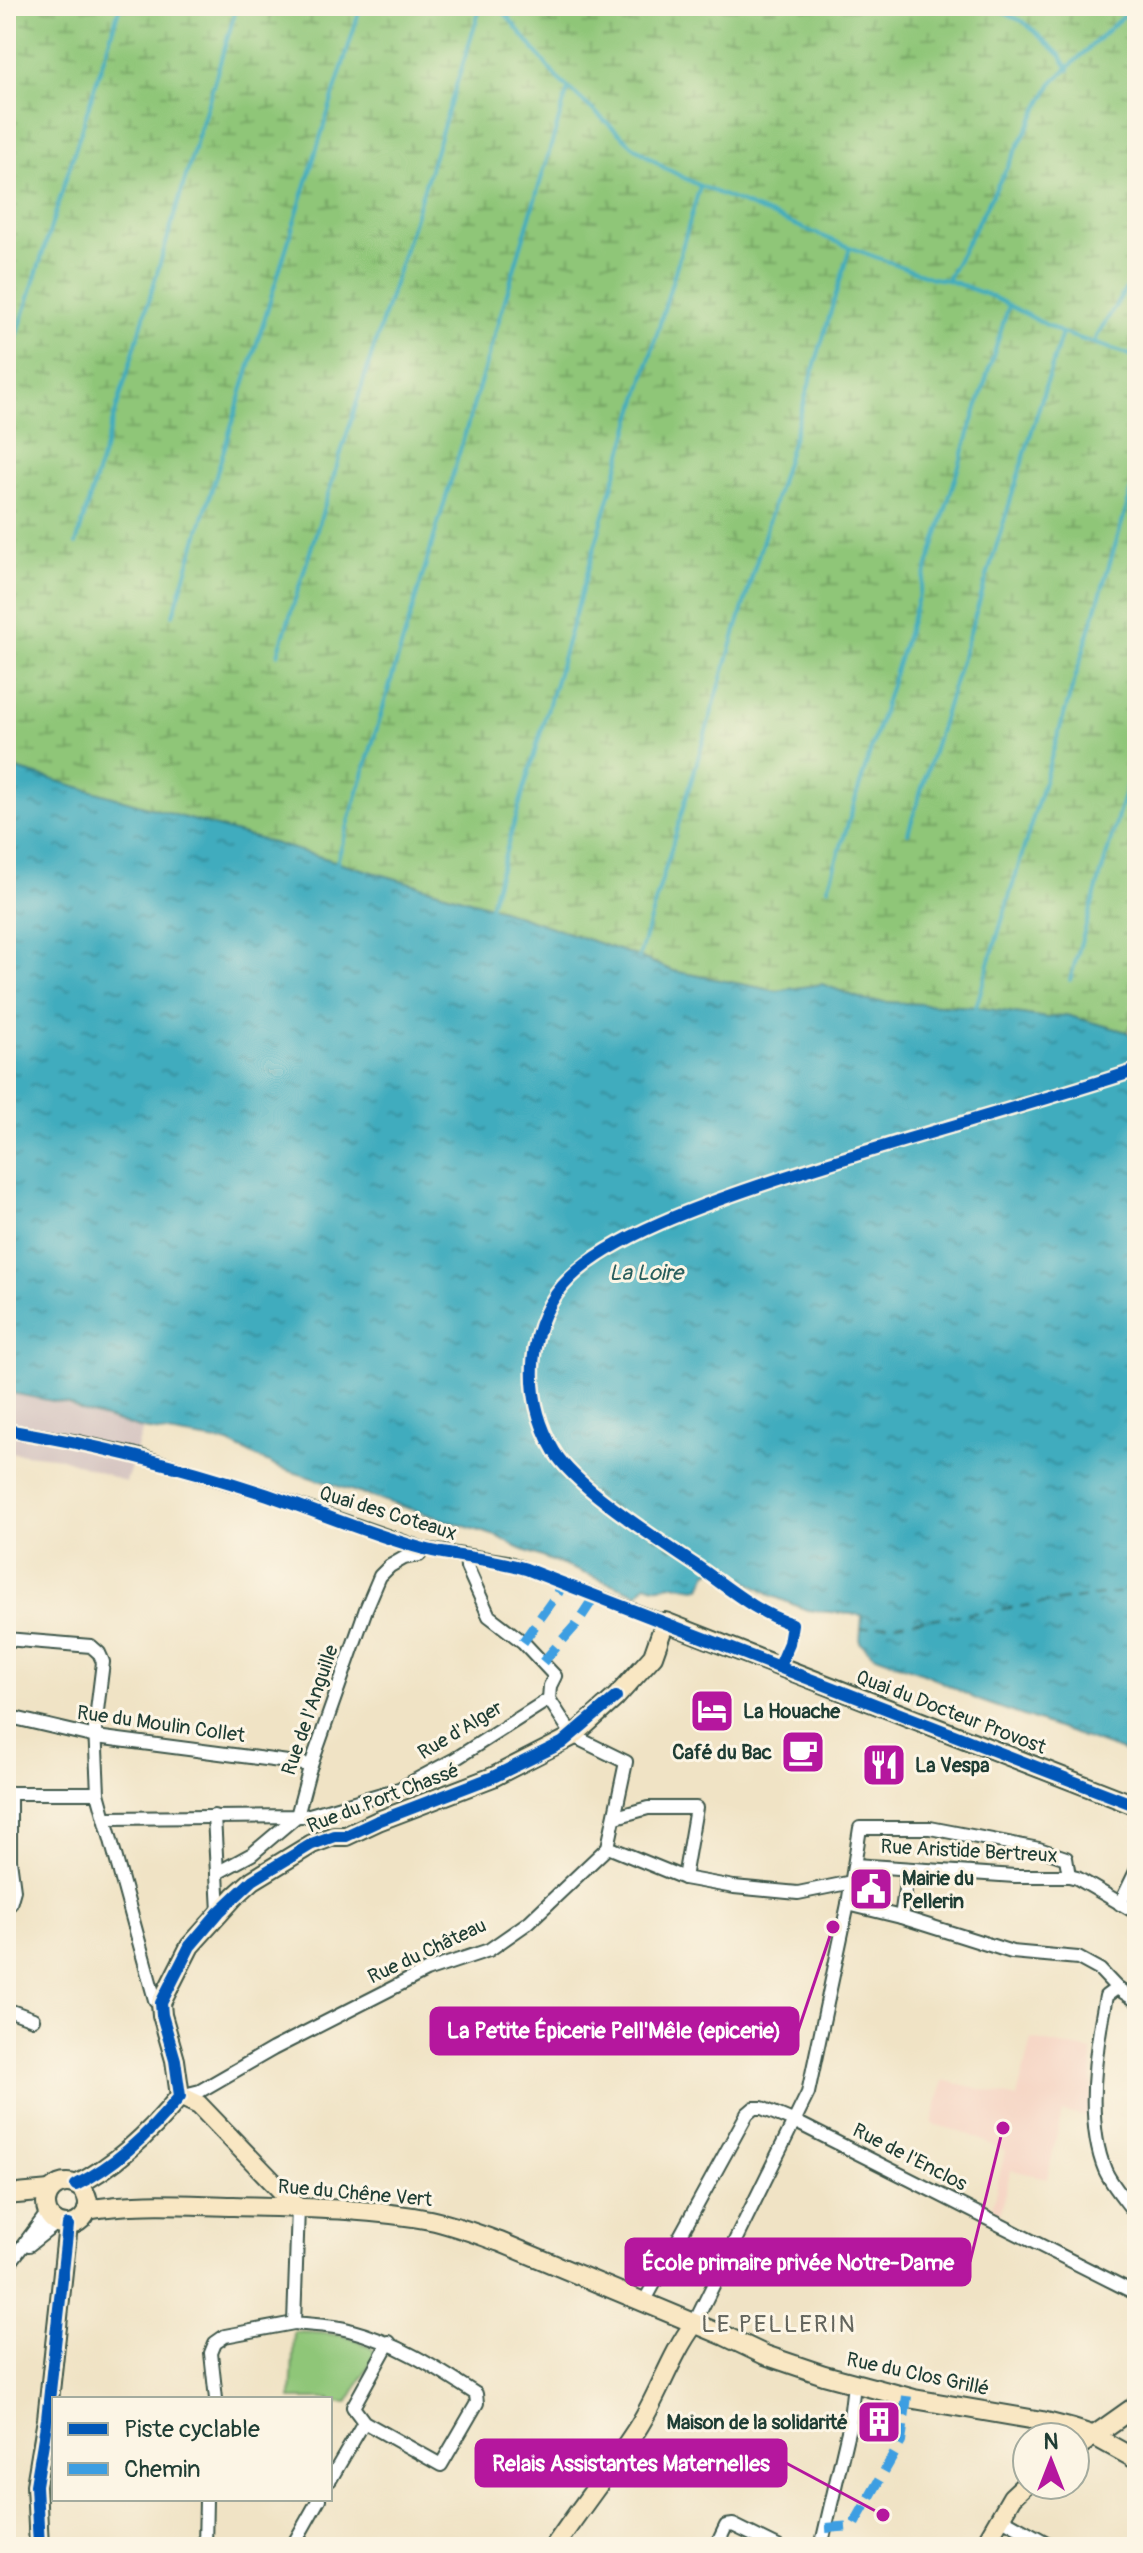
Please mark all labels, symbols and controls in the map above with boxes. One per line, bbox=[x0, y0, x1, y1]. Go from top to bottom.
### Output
water label: La Loire bbox=[609, 1259, 685, 1287]
street label: Quai des Coteaux bbox=[316, 1480, 460, 1546]
street label: Rue de l'Anguille bbox=[276, 1641, 344, 1778]
street label: Quai du Docteur Provost bbox=[852, 1664, 1050, 1760]
hotel icon: La Houache bbox=[688, 1687, 736, 1735]
street label: Rue d'Alger bbox=[413, 1695, 507, 1765]
place label: La Houache bbox=[743, 1699, 841, 1724]
street label: Rue du Moulin Collet bbox=[75, 1700, 248, 1748]
cafe icon: Café du Bac bbox=[779, 1728, 827, 1776]
place label: Café du Bac bbox=[672, 1740, 772, 1765]
restaurant icon: La Vespa bbox=[860, 1741, 908, 1789]
place label: La Vespa bbox=[915, 1753, 989, 1778]
street label: Rue du Port Chassé bbox=[303, 1757, 463, 1839]
street label: Rue Aristide Bertreux bbox=[880, 1834, 1058, 1868]
public building icon: Mairie du Pellerin bbox=[847, 1865, 895, 1913]
place label: Mairie du Pellerin bbox=[902, 1866, 974, 1914]
street label: Rue du Château bbox=[364, 1913, 490, 1989]
callout: La Petite Épicerie Pell'Mêle (epicerie) bbox=[431, 2008, 798, 2054]
text: La Petite Épicerie Pell'Mêle (epicerie) bbox=[447, 2017, 781, 2045]
street label: Rue de l'Enclos bbox=[849, 2117, 971, 2197]
street label: Rue du Chêne Vert bbox=[277, 2174, 434, 2212]
callout: École primaire privée Notre-Dame bbox=[626, 2239, 970, 2285]
text: École primaire privée Notre-Dame bbox=[642, 2249, 955, 2277]
district label: LE PELLERIN bbox=[701, 2310, 857, 2339]
street label: Rue du Clos Grillé bbox=[844, 2347, 992, 2401]
legend bbox=[52, 2397, 332, 2501]
building icon: Maison de la solidarité bbox=[855, 2398, 903, 2446]
place label: Maison de la solidarité bbox=[667, 2410, 848, 2435]
text: Piste cyclable bbox=[124, 2415, 260, 2444]
north arrow bbox=[1011, 2421, 1091, 2501]
text: N bbox=[1044, 2428, 1059, 2456]
callout: Relais Assistantes Maternelles bbox=[476, 2440, 786, 2486]
text: Relais Assistantes Maternelles bbox=[492, 2450, 770, 2478]
text: Chemin bbox=[124, 2455, 201, 2484]

